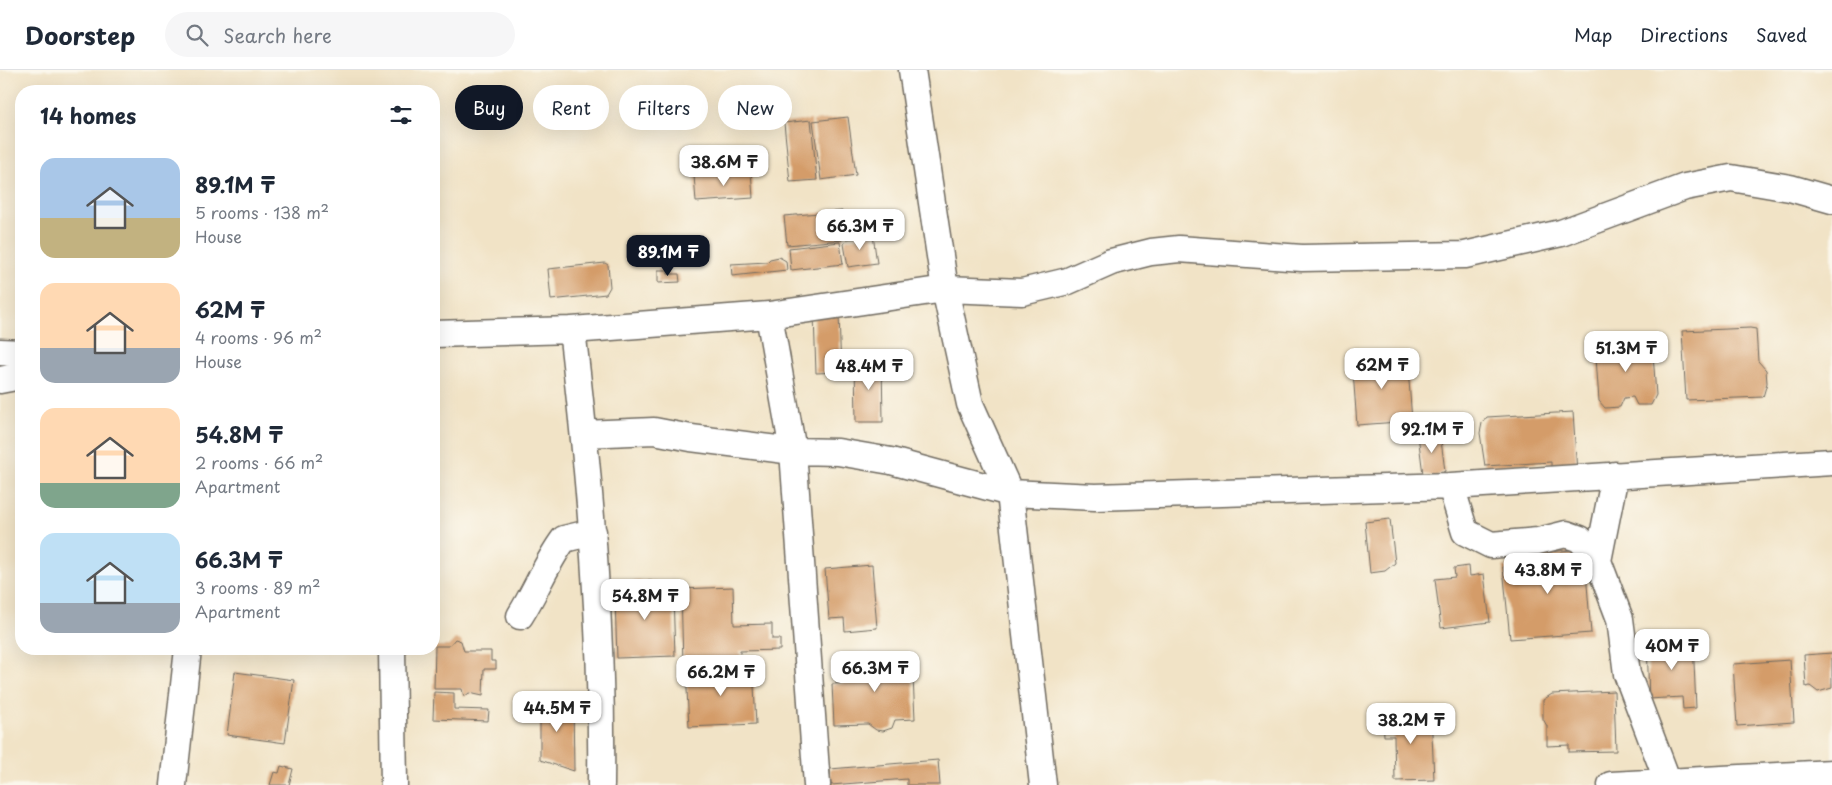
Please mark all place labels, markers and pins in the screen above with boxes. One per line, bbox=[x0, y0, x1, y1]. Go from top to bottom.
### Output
pin: 38.6M ₸ bbox=[678, 144, 770, 187]
pin: 66.3M ₸ bbox=[814, 208, 906, 251]
pin: 89.1M ₸ bbox=[622, 234, 714, 277]
pin: 51.3M ₸ bbox=[1580, 330, 1672, 373]
pin: 48.4M ₸ bbox=[823, 348, 915, 391]
pin: 62M ₸ bbox=[1347, 348, 1417, 390]
pin: 92.1M ₸ bbox=[1386, 412, 1478, 454]
pin: 43.8M ₸ bbox=[1502, 552, 1594, 595]
pin: 54.8M ₸ bbox=[599, 578, 691, 621]
pin: 40M ₸ bbox=[1637, 628, 1707, 671]
pin: 66.3M ₸ bbox=[829, 650, 921, 693]
pin: 66.2M ₸ bbox=[675, 654, 767, 697]
pin: 44.5M ₸ bbox=[511, 690, 603, 733]
pin: 38.2M ₸ bbox=[1365, 702, 1457, 745]

